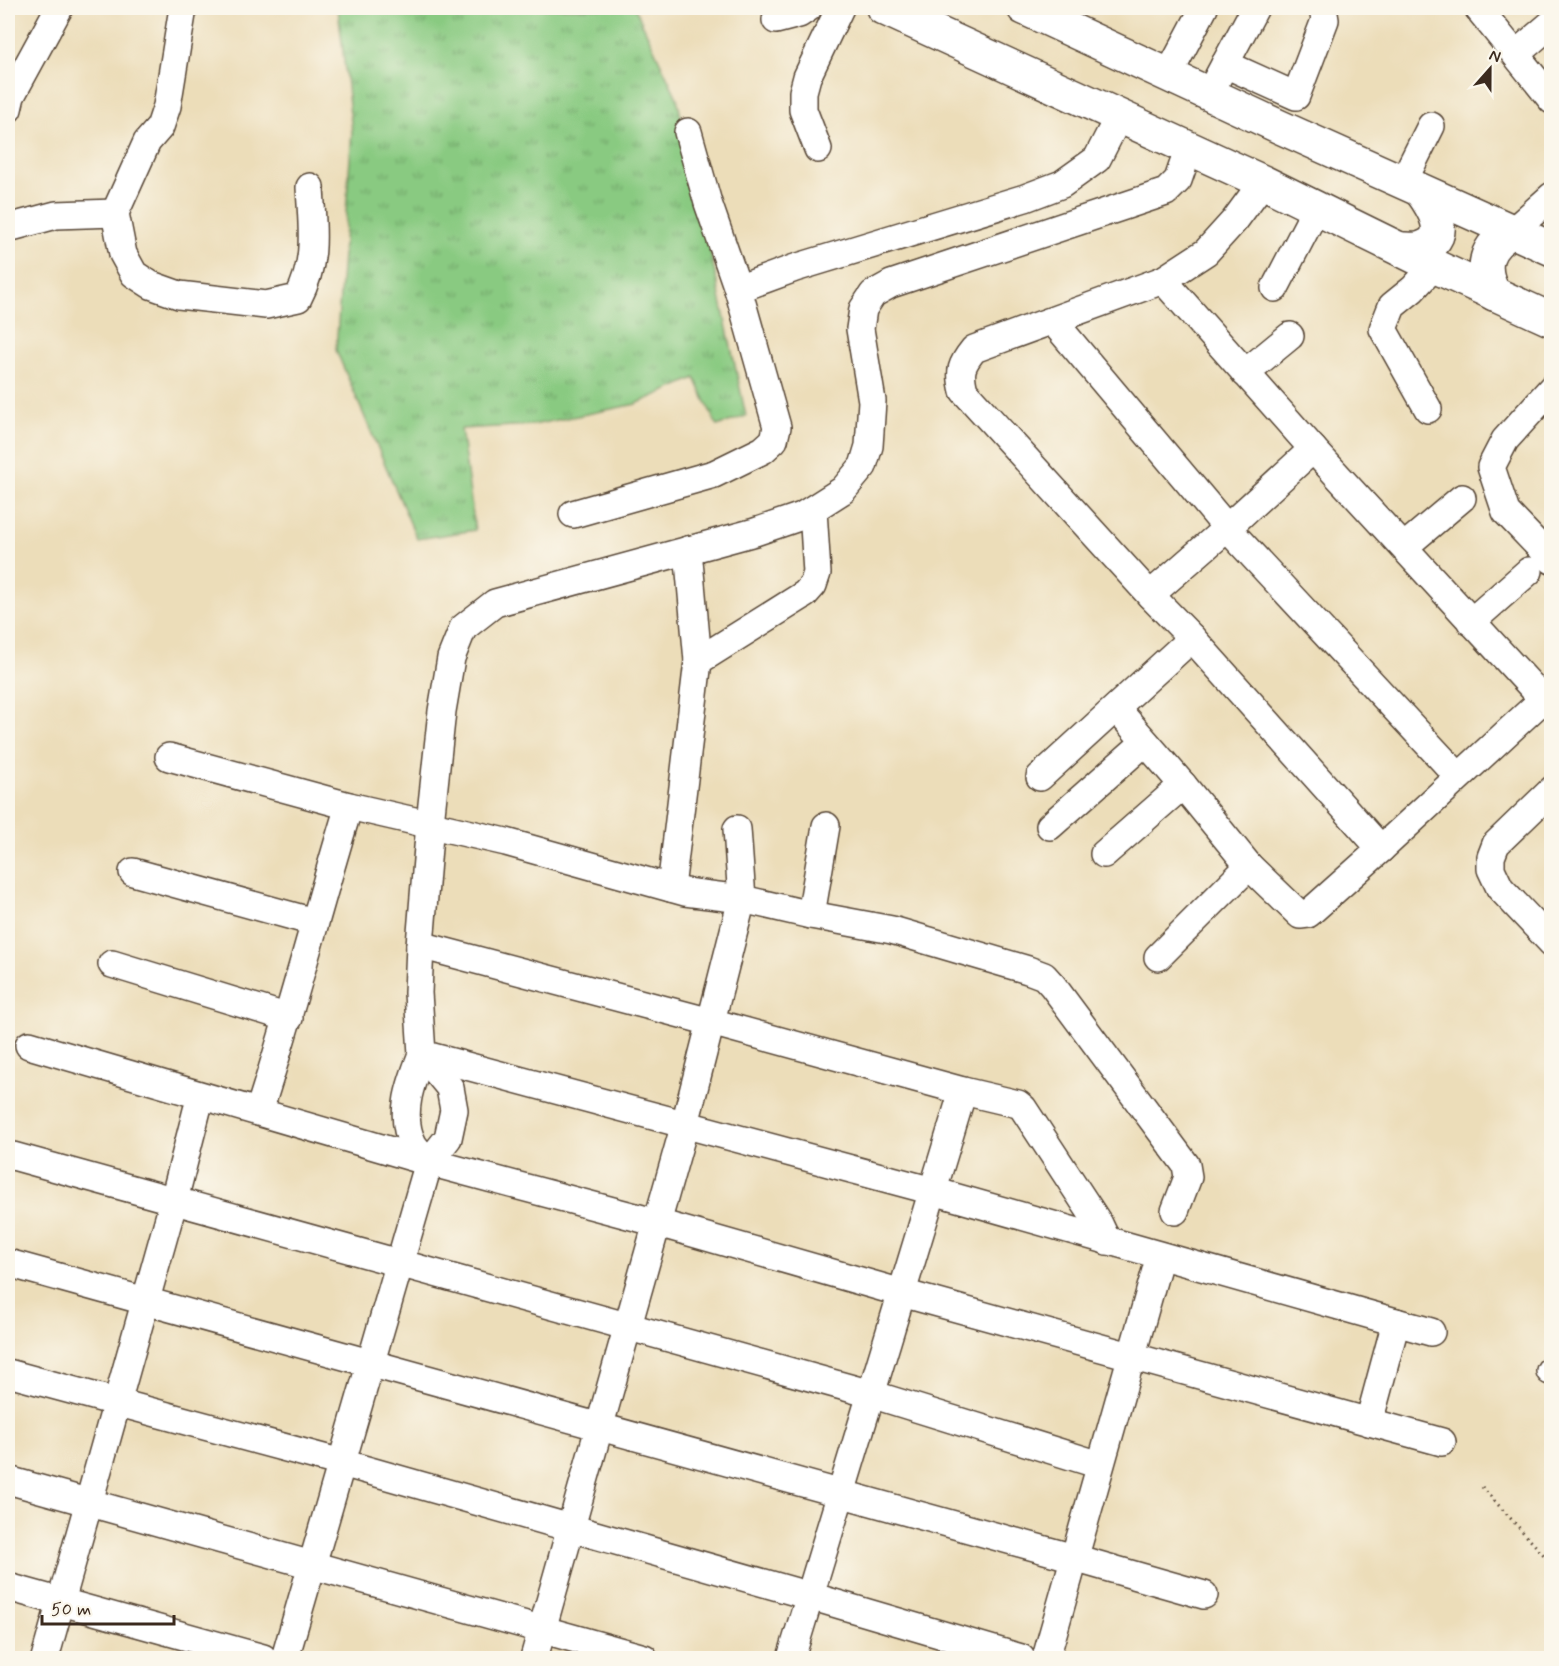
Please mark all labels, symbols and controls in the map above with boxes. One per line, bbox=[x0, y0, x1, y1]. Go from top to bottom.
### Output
north arrow bbox=[1460, 39, 1520, 99]
text: N bbox=[1486, 45, 1504, 68]
scale bar bbox=[42, 1588, 174, 1626]
text: 50 m bbox=[51, 1598, 91, 1622]

